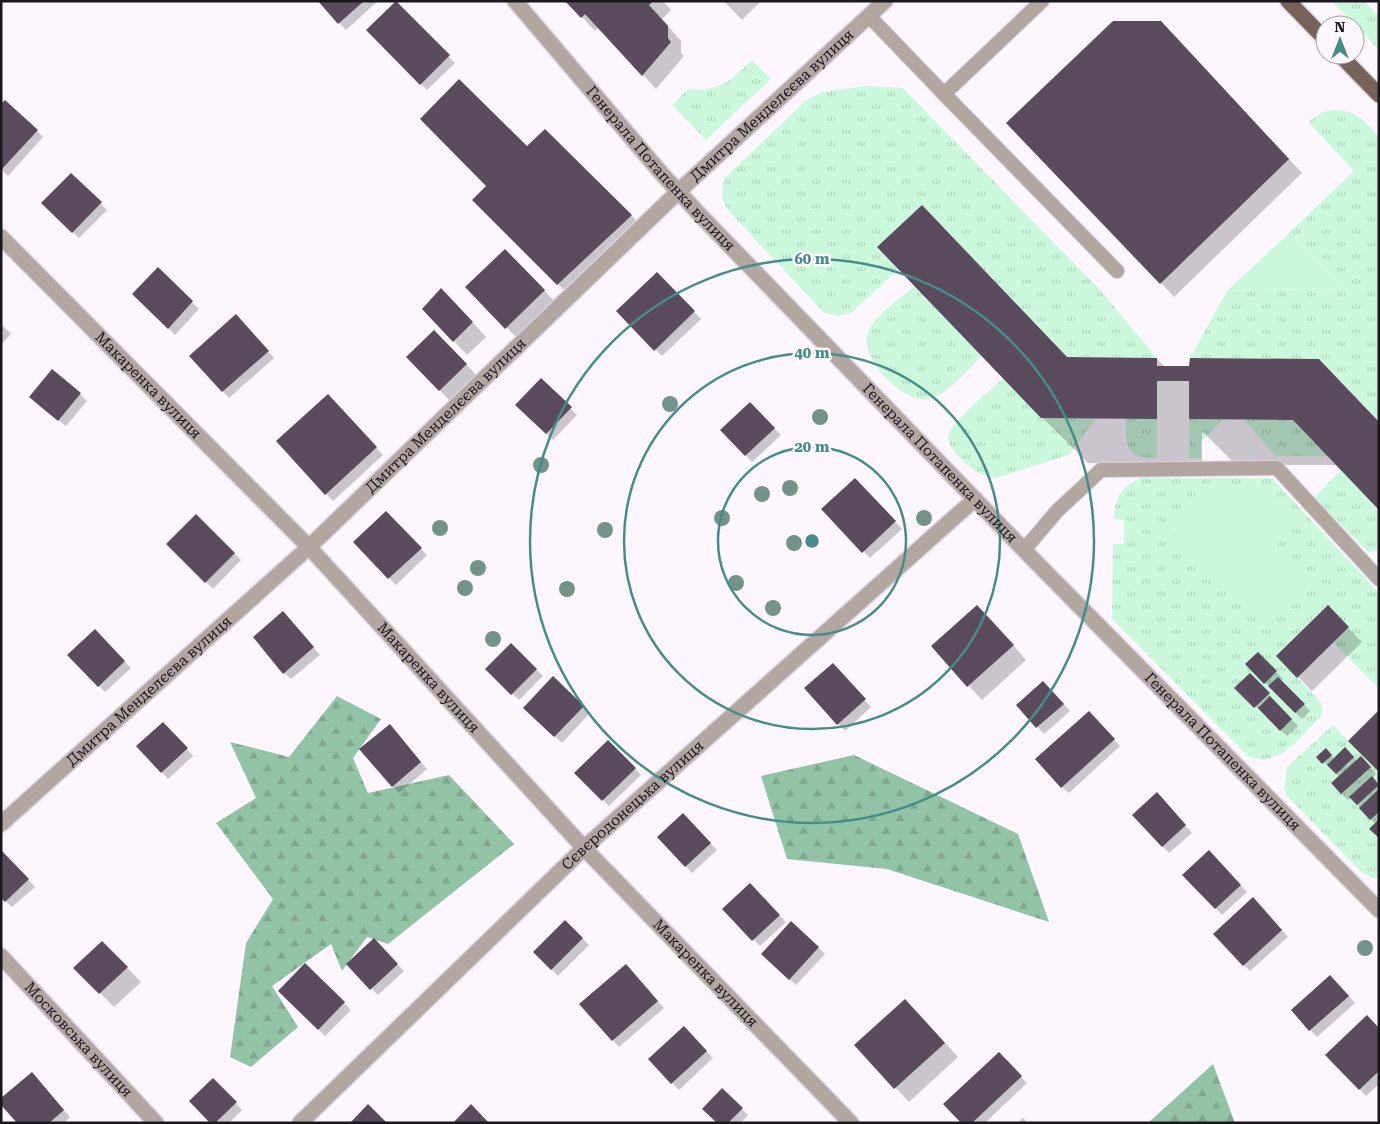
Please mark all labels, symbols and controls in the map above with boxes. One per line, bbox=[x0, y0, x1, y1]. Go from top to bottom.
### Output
north arrow bbox=[1315, 15, 1365, 65]
text: N bbox=[1335, 19, 1346, 35]
street label: Дмитра Менделєєва вулиця bbox=[686, 26, 857, 185]
street label: Генерала Потапенка вулиця bbox=[582, 82, 739, 255]
text: 60 m bbox=[794, 250, 830, 268]
street label: Макаренка вулиця bbox=[92, 328, 205, 442]
street label: Дмитра Менделєєва вулиця bbox=[362, 334, 530, 497]
text: 40 m bbox=[794, 344, 830, 362]
street label: Генерала Потапенка вулиця bbox=[859, 380, 1021, 547]
text: 20 m bbox=[794, 438, 830, 456]
centre of rings bbox=[803, 532, 821, 550]
street label: Дмитра Менделєєва вулиця bbox=[63, 612, 235, 770]
street label: Макаренка вулиця bbox=[374, 619, 483, 737]
street label: Генерала Потапенка вулиця bbox=[1141, 669, 1305, 834]
street label: Сєвєродонецька вулиця bbox=[558, 737, 707, 874]
street label: Макаренка вулиця bbox=[649, 915, 762, 1031]
street label: Московська вулиця bbox=[21, 978, 136, 1101]

